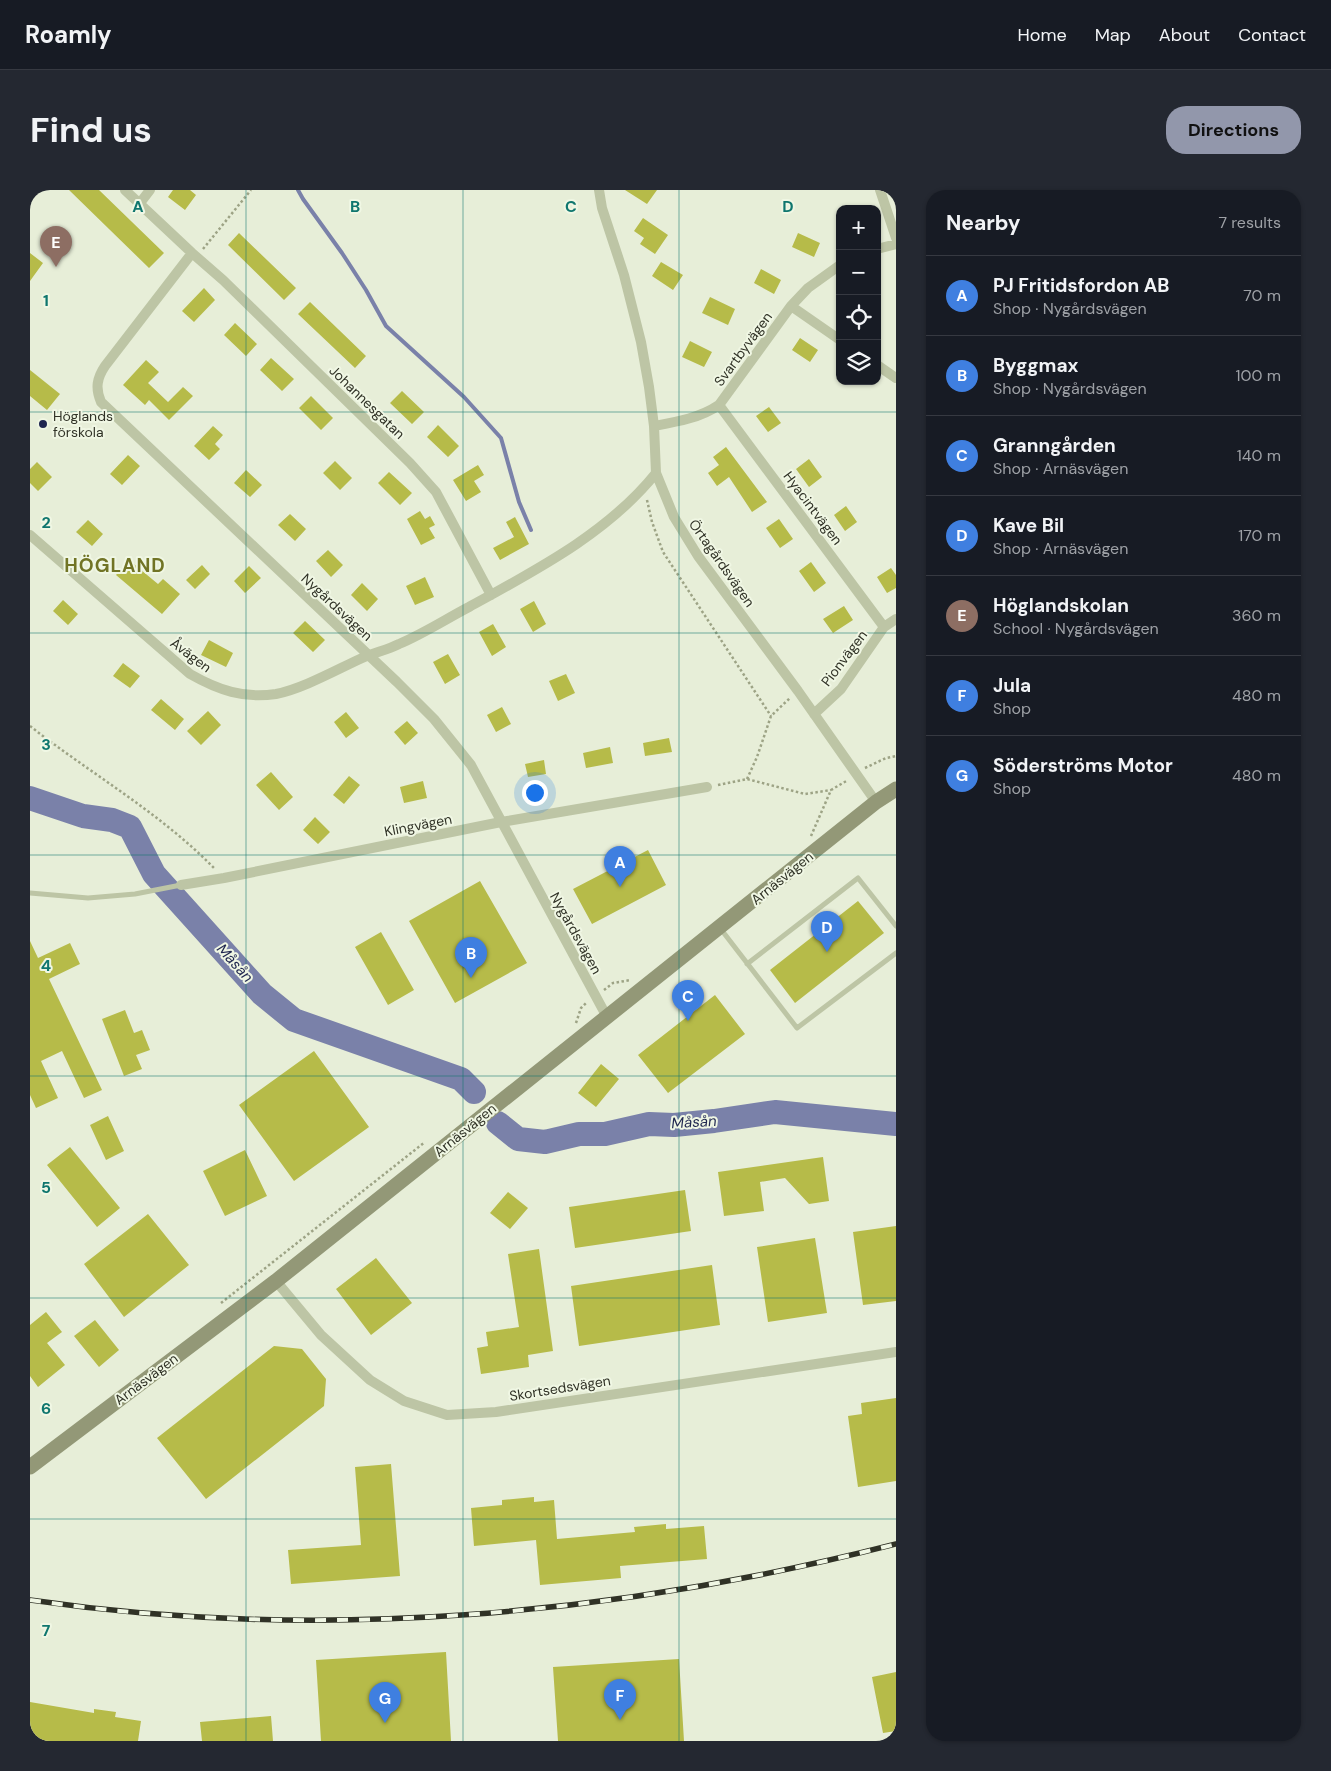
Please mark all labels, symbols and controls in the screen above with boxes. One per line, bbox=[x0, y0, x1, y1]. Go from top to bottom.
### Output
text: Roamly bbox=[25, 19, 112, 50]
text: Home bbox=[1017, 23, 1067, 47]
text: Map bbox=[1095, 23, 1131, 47]
text: About bbox=[1159, 23, 1210, 47]
text: Contact bbox=[1238, 23, 1306, 47]
button: Directions bbox=[1166, 106, 1301, 154]
text: Find us bbox=[30, 107, 152, 153]
text: A bbox=[132, 196, 144, 217]
text: B bbox=[350, 196, 360, 217]
text: C bbox=[565, 196, 577, 217]
text: D bbox=[782, 196, 794, 217]
map controls bbox=[836, 205, 881, 385]
button: + bbox=[836, 205, 881, 250]
text: Nearby bbox=[946, 209, 1020, 237]
text: 7 results bbox=[1218, 212, 1281, 233]
pin: E bbox=[40, 226, 72, 267]
button: − bbox=[836, 250, 881, 295]
text: PJ Fritidsfordon AB bbox=[993, 273, 1169, 298]
text: A bbox=[956, 285, 968, 306]
text: 70 m bbox=[1243, 285, 1281, 306]
text: 1 bbox=[43, 290, 49, 311]
button: locate bbox=[836, 295, 881, 340]
text: Shop · Nygårdsvägen bbox=[993, 298, 1147, 319]
street label: Svartbyvägen bbox=[710, 308, 776, 390]
button: layers bbox=[836, 340, 881, 385]
text: Byggmax bbox=[993, 353, 1078, 378]
street label: Johannesgatan bbox=[325, 361, 409, 443]
text: B bbox=[957, 365, 967, 386]
text: 100 m bbox=[1236, 365, 1281, 386]
text: Shop · Nygårdsvägen bbox=[993, 378, 1147, 399]
place label: Höglands förskola bbox=[53, 407, 113, 441]
marker: Höglands förskola bbox=[37, 418, 49, 430]
text: Granngården bbox=[993, 433, 1116, 458]
text: C bbox=[956, 445, 968, 466]
text: 140 m bbox=[1237, 445, 1281, 466]
text: Shop · Arnäsvägen bbox=[993, 458, 1128, 479]
street label: Hyacintvägen bbox=[779, 468, 847, 548]
text: 2 bbox=[41, 512, 51, 533]
text: Kave Bil bbox=[993, 513, 1064, 538]
street label: Örtagårdsvägen bbox=[685, 516, 759, 610]
text: D bbox=[956, 525, 968, 546]
text: 170 m bbox=[1238, 525, 1281, 546]
text: Shop · Arnäsvägen bbox=[993, 538, 1128, 559]
district label: HÖGLAND bbox=[64, 553, 166, 578]
street label: Nygårdsvägen bbox=[298, 569, 376, 645]
text: Höglandskolan bbox=[993, 593, 1129, 618]
text: E bbox=[957, 605, 967, 626]
text: 360 m bbox=[1232, 605, 1281, 626]
text: School · Nygårdsvägen bbox=[993, 618, 1159, 639]
street label: Pionvägen bbox=[817, 626, 871, 690]
street label: Åvägen bbox=[167, 634, 215, 676]
text: Jula bbox=[993, 673, 1031, 698]
text: F bbox=[958, 685, 966, 706]
text: 480 m bbox=[1232, 685, 1281, 706]
text: Shop bbox=[993, 698, 1031, 719]
text: 3 bbox=[41, 734, 51, 755]
text: Söderströms Motor bbox=[993, 753, 1173, 778]
text: G bbox=[956, 765, 968, 786]
text: 480 m bbox=[1232, 765, 1281, 786]
text: Shop bbox=[993, 778, 1031, 799]
your location bbox=[522, 780, 548, 806]
street label: Klingvägen bbox=[383, 810, 453, 840]
pin: A bbox=[604, 846, 636, 887]
street label: Arnäsvägen bbox=[747, 847, 817, 909]
street label: Nygårdsvägen bbox=[546, 889, 606, 977]
pin: D bbox=[811, 911, 843, 952]
pin: B bbox=[455, 937, 487, 978]
water label: Måsån bbox=[212, 939, 258, 987]
text: 4 bbox=[41, 955, 51, 976]
pin: C bbox=[672, 980, 704, 1021]
street label: Arnäsvägen bbox=[430, 1099, 500, 1161]
water label: Måsån bbox=[671, 1111, 718, 1133]
text: 5 bbox=[41, 1177, 51, 1198]
street label: Arnäsvägen bbox=[111, 1349, 181, 1409]
street label: Skortsedsvägen bbox=[508, 1371, 612, 1405]
text: 6 bbox=[41, 1398, 51, 1419]
text: 7 bbox=[42, 1620, 51, 1641]
pin: F bbox=[604, 1679, 636, 1720]
pin: G bbox=[369, 1682, 401, 1723]

